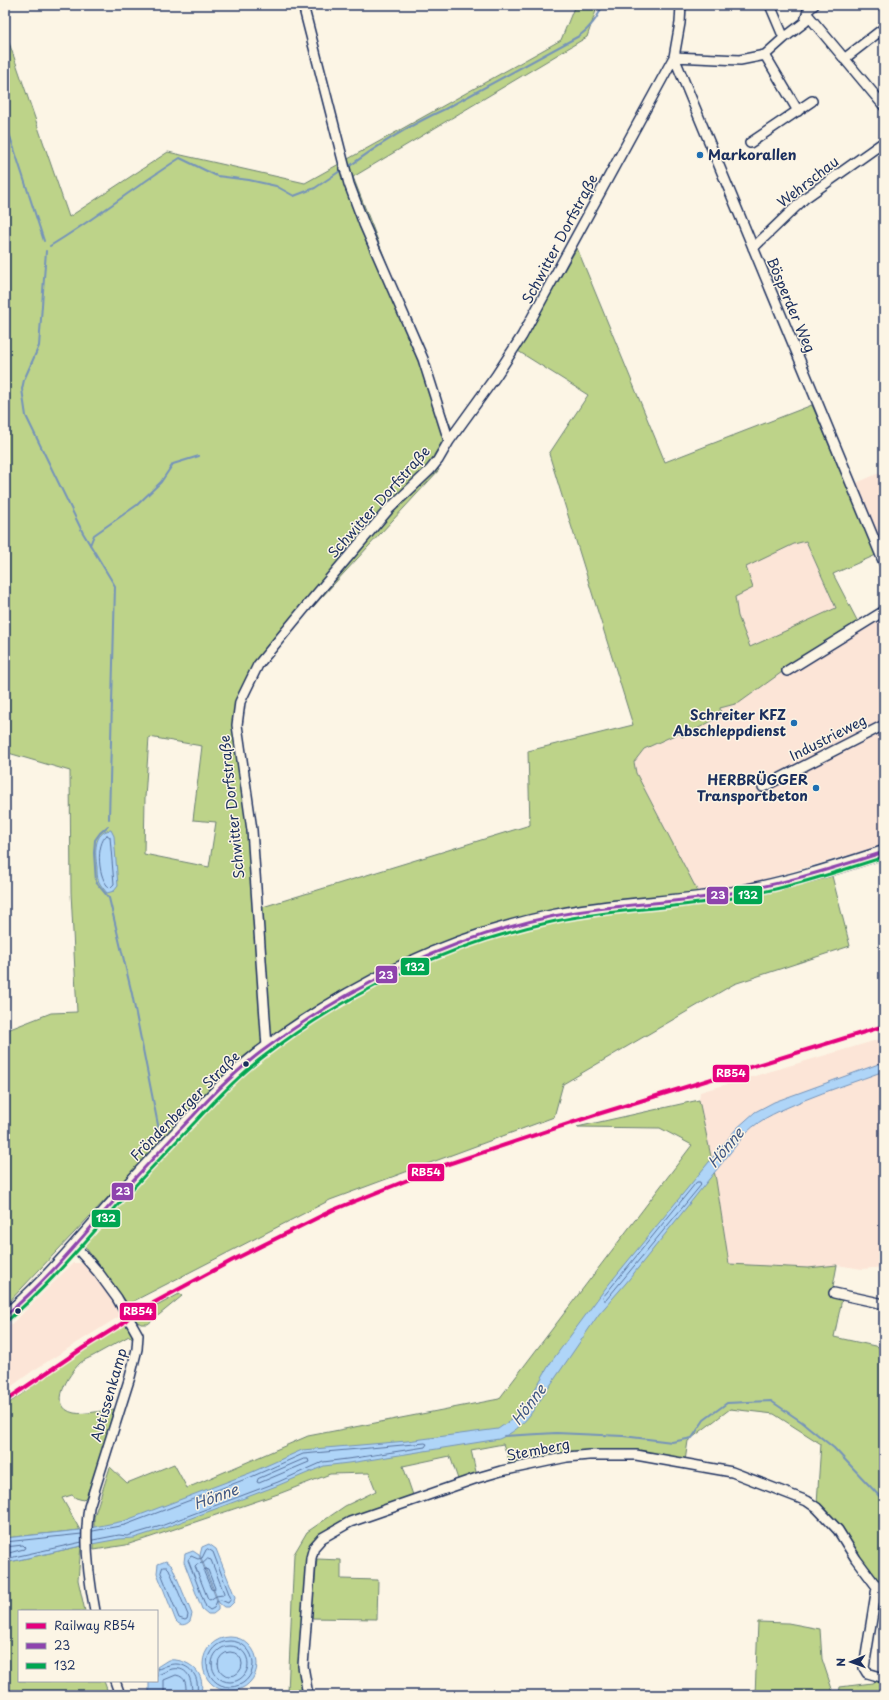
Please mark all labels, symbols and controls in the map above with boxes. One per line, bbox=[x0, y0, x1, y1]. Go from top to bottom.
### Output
place label: Markorallen bbox=[708, 144, 797, 165]
marker: Markorallen bbox=[695, 150, 705, 160]
street label: Wehrschau bbox=[773, 151, 843, 212]
street label: Schwitter Dorfstraße bbox=[516, 170, 603, 307]
street label: Bösperder Weg bbox=[762, 254, 821, 356]
street label: Schwitter Dorfstraße bbox=[323, 441, 435, 562]
place label: Schreiter KFZ Abschleppdienst bbox=[672, 704, 786, 741]
street label: Industrieweg bbox=[785, 709, 870, 766]
marker: Schreiter KFZ Abschleppdienst bbox=[789, 718, 799, 728]
street label: Schwitter Dorfstraße bbox=[214, 734, 249, 880]
place label: HERBRÜGGER Transportbeton bbox=[697, 769, 808, 806]
marker: HERBRÜGGER Transportbeton bbox=[811, 783, 821, 793]
line badge: 132 bbox=[733, 885, 763, 905]
line badge: 23 bbox=[706, 886, 729, 905]
text: 23 bbox=[711, 886, 725, 903]
text: 132 bbox=[738, 886, 758, 903]
line badge: 132 bbox=[400, 957, 430, 976]
text: 132 bbox=[405, 958, 425, 975]
line badge: 23 bbox=[375, 965, 398, 984]
text: 23 bbox=[379, 966, 393, 983]
street label: Fröndenberger Straße bbox=[125, 1046, 244, 1165]
unlabelled marker bbox=[241, 1059, 251, 1069]
line badge: RB54 bbox=[712, 1064, 750, 1083]
text: RB54 bbox=[716, 1064, 746, 1081]
water label: Hönne bbox=[701, 1121, 749, 1172]
line badge: RB54 bbox=[407, 1163, 445, 1182]
text: RB54 bbox=[411, 1163, 441, 1180]
line badge: 23 bbox=[111, 1182, 134, 1201]
text: 23 bbox=[116, 1182, 130, 1199]
line badge: 132 bbox=[91, 1209, 121, 1228]
text: 132 bbox=[96, 1209, 116, 1226]
line badge: RB54 bbox=[119, 1302, 157, 1321]
text: RB54 bbox=[123, 1302, 153, 1319]
unlabelled marker bbox=[13, 1306, 23, 1316]
street label: Abtissenkamp bbox=[85, 1346, 132, 1444]
water label: Hönne bbox=[505, 1378, 551, 1430]
street label: Stemberg bbox=[504, 1433, 571, 1466]
water label: Hönne bbox=[190, 1477, 242, 1514]
legend bbox=[18, 1610, 158, 1682]
text: Railway RB54 bbox=[54, 1616, 135, 1634]
text: 23 bbox=[54, 1636, 70, 1654]
north arrow bbox=[831, 1642, 871, 1682]
text: 132 bbox=[54, 1656, 76, 1674]
text: N bbox=[832, 1657, 849, 1667]

